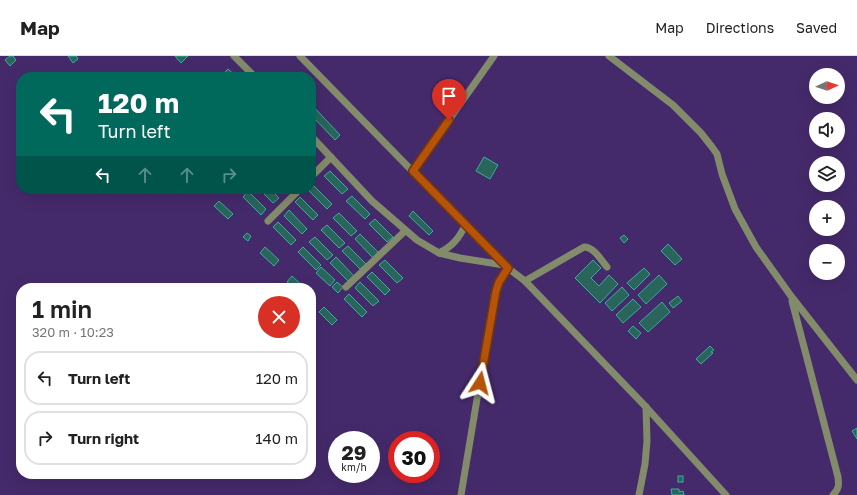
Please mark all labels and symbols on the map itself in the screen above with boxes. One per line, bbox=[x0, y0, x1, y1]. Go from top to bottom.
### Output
north arrow bbox=[809, 68, 845, 104]
pin bbox=[432, 79, 466, 120]
position arrow bbox=[459, 362, 501, 404]
speed limit sign: 30 bbox=[388, 431, 440, 483]

